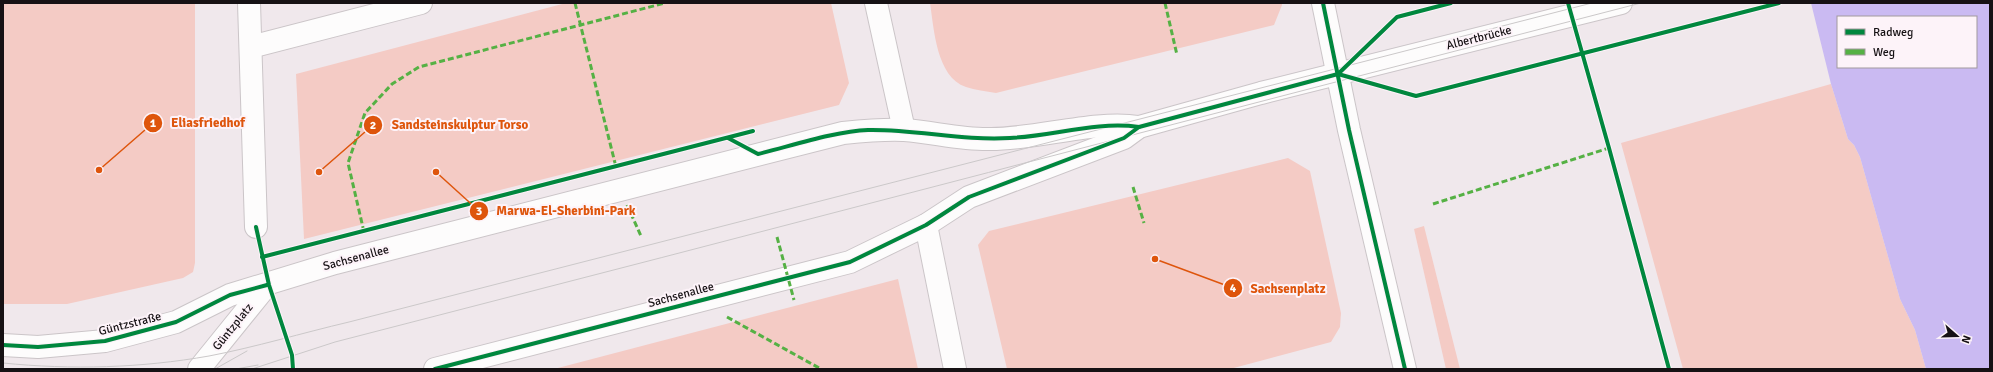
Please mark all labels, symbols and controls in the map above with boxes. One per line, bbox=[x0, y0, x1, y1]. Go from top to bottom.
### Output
legend bbox=[1837, 16, 1977, 68]
street label: Albertbrücke bbox=[1445, 23, 1513, 53]
text: Radweg bbox=[1873, 25, 1913, 40]
text: Weg bbox=[1873, 45, 1895, 60]
callout: Eliasfriedhof bbox=[143, 110, 253, 135]
callout: Sandsteinskulptur Torso bbox=[363, 112, 536, 137]
text: Eliasfriedhof bbox=[171, 115, 246, 131]
text: 1 bbox=[150, 116, 157, 131]
text: Sandsteinskulptur Torso bbox=[392, 117, 528, 133]
text: 2 bbox=[370, 118, 376, 133]
callout: Marwa-El-Sherbini-Park bbox=[469, 198, 644, 223]
text: Marwa-El-Sherbini-Park bbox=[496, 203, 636, 219]
text: 3 bbox=[476, 204, 482, 219]
street label: Sachsenallee bbox=[321, 242, 391, 274]
callout: Sachsenplatz bbox=[1223, 275, 1334, 300]
street label: Sachsenallee bbox=[646, 279, 716, 311]
text: 4 bbox=[1230, 281, 1237, 296]
text: Sachsenplatz bbox=[1251, 281, 1326, 297]
street label: Güntzplatz bbox=[210, 300, 256, 354]
street label: Güntzstraße bbox=[97, 309, 163, 339]
north arrow bbox=[1937, 316, 1977, 356]
text: N bbox=[1959, 333, 1973, 345]

